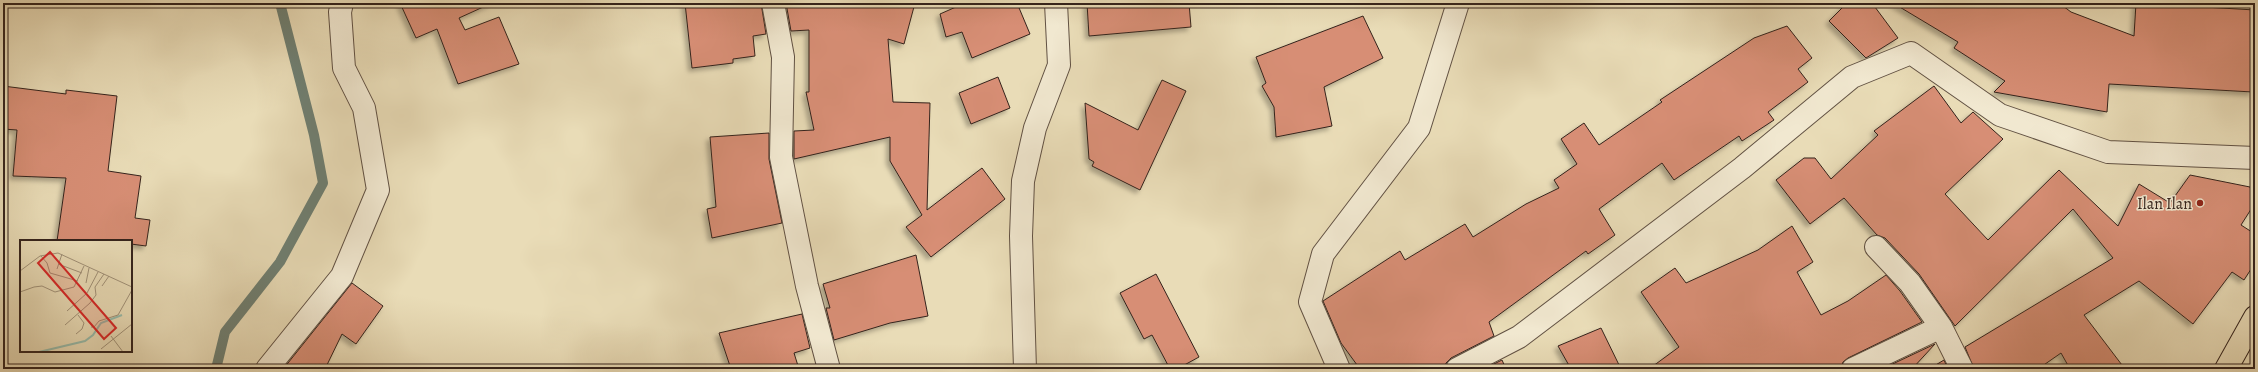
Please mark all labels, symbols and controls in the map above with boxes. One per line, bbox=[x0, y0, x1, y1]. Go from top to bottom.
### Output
place label: Ilan Ilan bbox=[2137, 193, 2192, 215]
marker: Ilan Ilan bbox=[2195, 198, 2205, 208]
inset map bbox=[20, 240, 132, 352]

